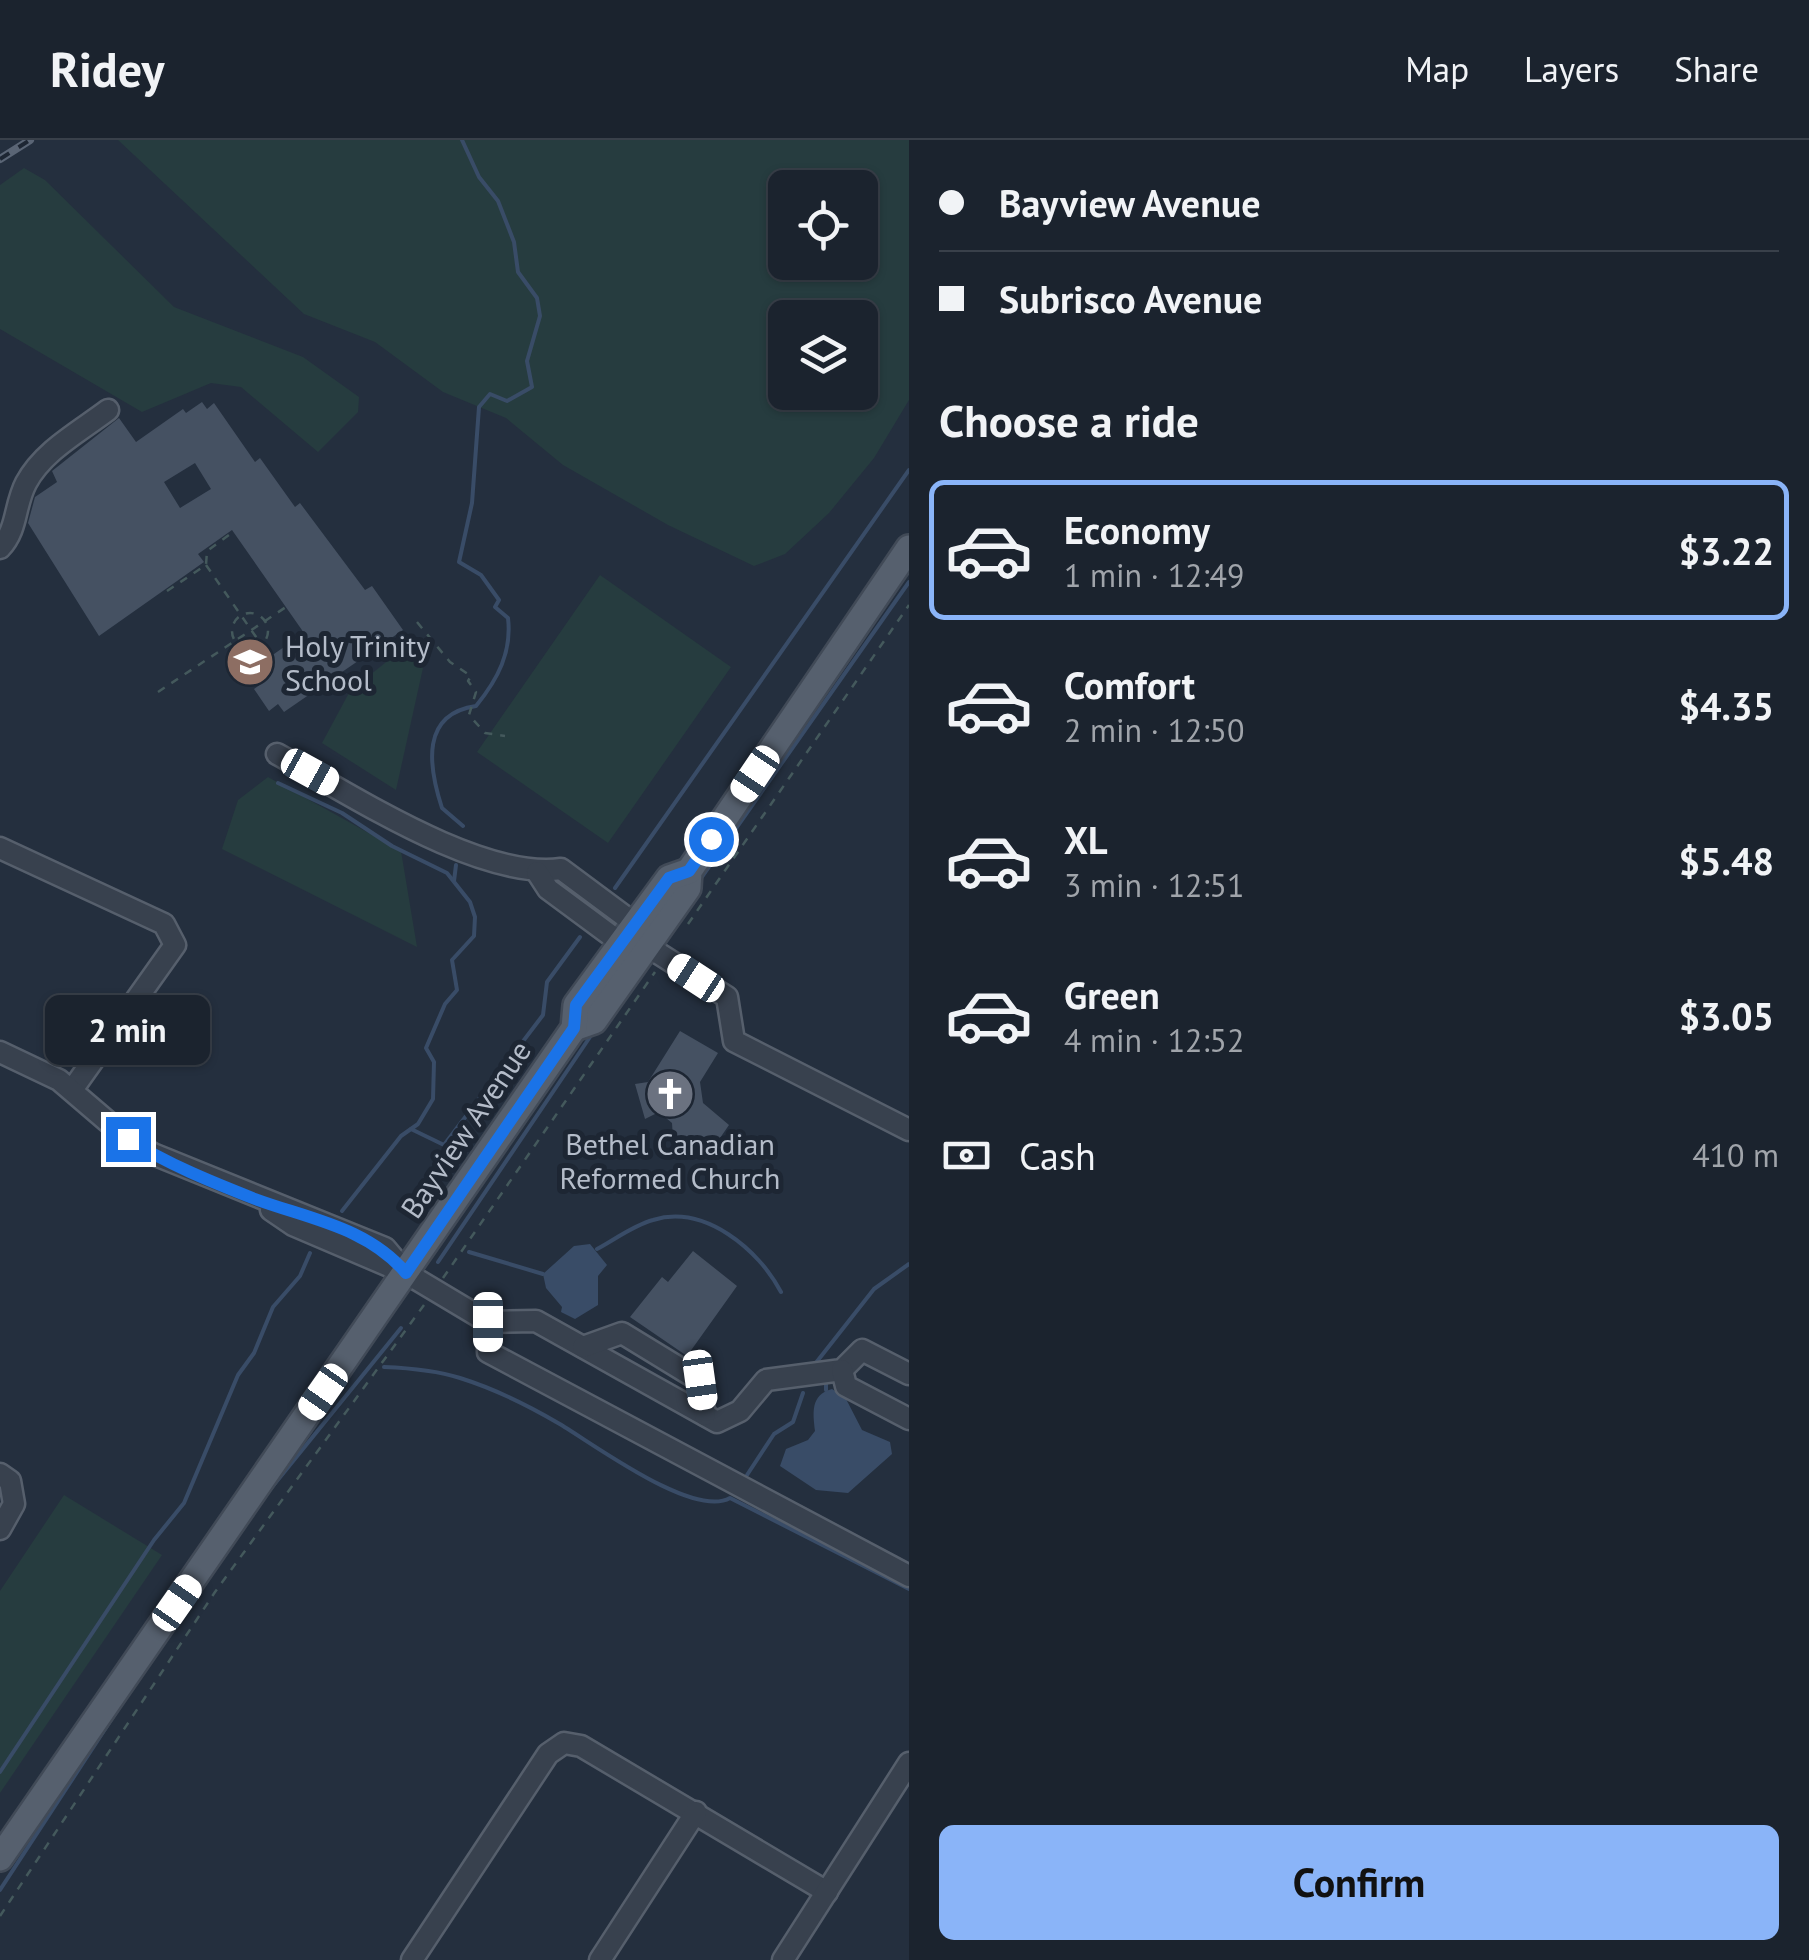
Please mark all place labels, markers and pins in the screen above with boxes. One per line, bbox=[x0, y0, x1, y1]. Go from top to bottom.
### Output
place label: Holy Trinity School bbox=[285, 626, 430, 699]
school or university icon: Holy Trinity School bbox=[224, 636, 276, 688]
church icon: Bethel Canadian Reformed Church bbox=[644, 1068, 696, 1120]
place label: Bethel Canadian Reformed Church bbox=[560, 1124, 780, 1197]

